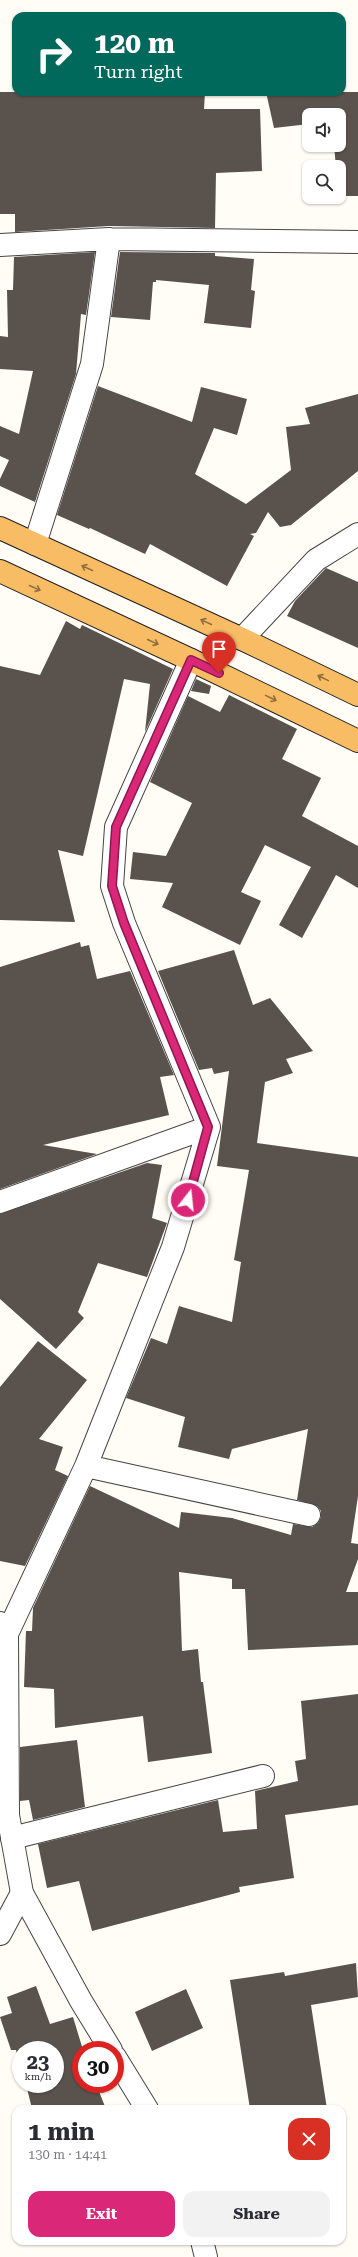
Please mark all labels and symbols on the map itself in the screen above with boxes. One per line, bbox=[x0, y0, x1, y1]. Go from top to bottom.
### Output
one-way arrow bbox=[82, 564, 94, 571]
one-way arrow bbox=[29, 585, 41, 592]
one-way arrow bbox=[200, 618, 212, 625]
pin bbox=[202, 632, 236, 673]
one-way arrow bbox=[147, 639, 159, 646]
one-way arrow bbox=[317, 674, 329, 681]
one-way arrow bbox=[264, 695, 276, 702]
position arrow bbox=[167, 1179, 209, 1221]
speed limit sign: 30 bbox=[72, 2041, 124, 2093]

